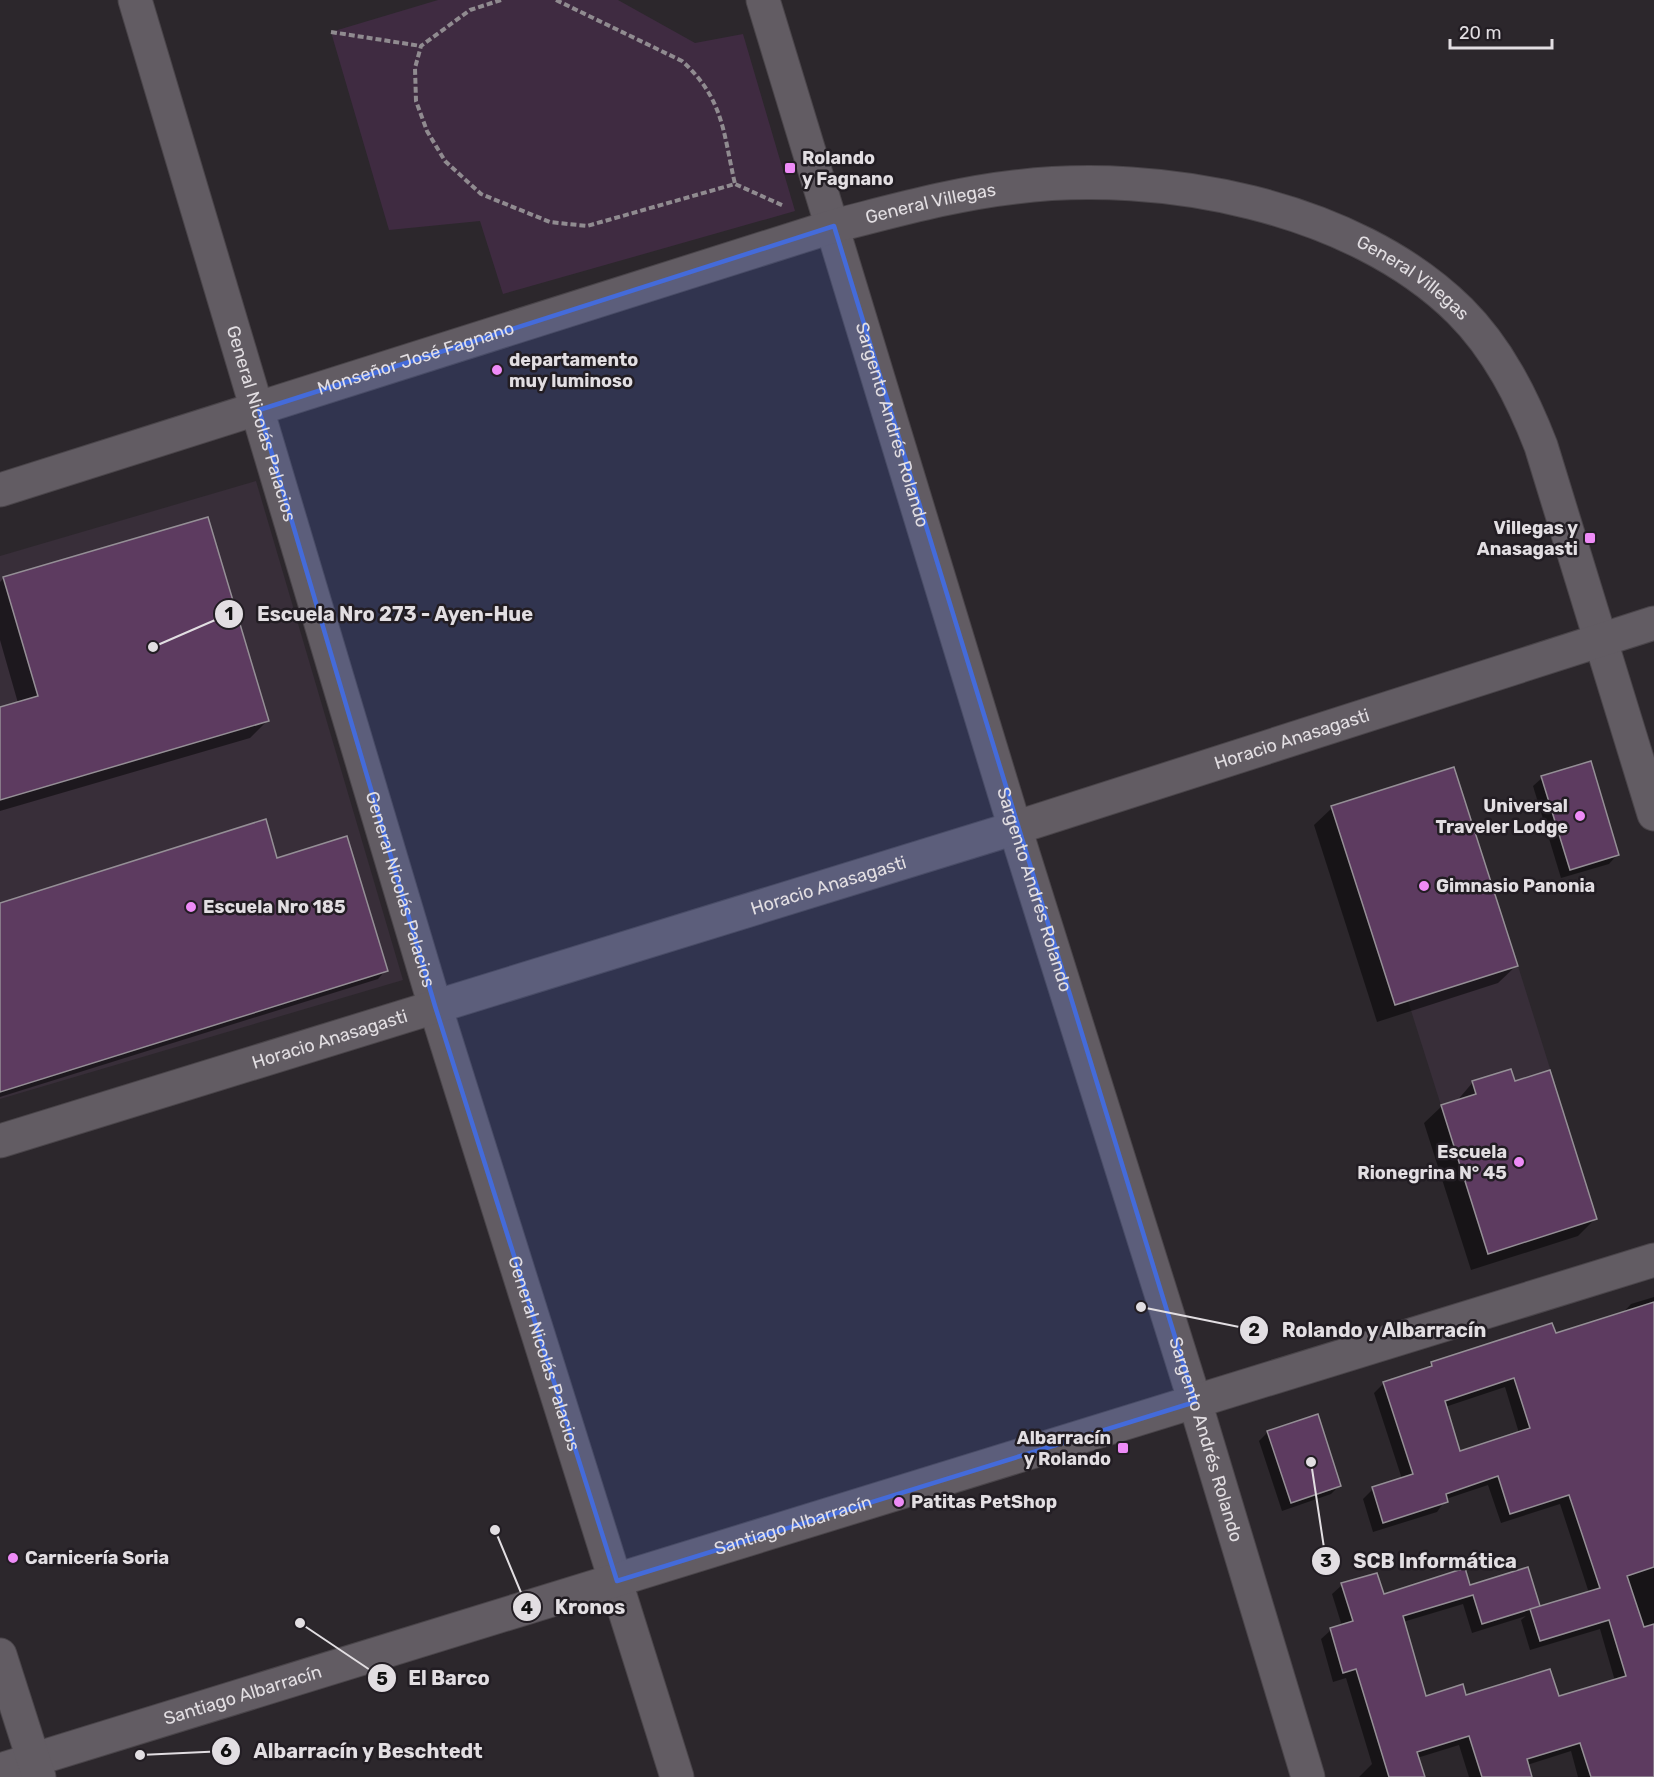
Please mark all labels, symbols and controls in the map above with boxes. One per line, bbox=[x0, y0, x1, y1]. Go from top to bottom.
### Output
scale bar bbox=[1450, 12, 1552, 50]
text: 20 m bbox=[1459, 22, 1501, 44]
place label: Rolando y Fagnano bbox=[802, 147, 894, 190]
marker: Rolando y Fagnano bbox=[783, 161, 797, 175]
street label: General Villegas bbox=[863, 179, 997, 229]
street label: General Villegas bbox=[1353, 231, 1474, 325]
street label: Monseñor José Fagnano bbox=[315, 317, 517, 400]
street label: Sargento Andrés Rolando bbox=[851, 320, 934, 530]
street label: General Nicolás Palacios bbox=[222, 323, 301, 524]
place label: departamento muy luminoso bbox=[509, 349, 638, 392]
marker: departamento muy luminoso bbox=[490, 363, 504, 377]
place label: Villegas y Anasagasti bbox=[1477, 517, 1578, 560]
marker: Villegas y Anasagasti bbox=[1583, 531, 1597, 545]
callout: Escuela Nro 273 - Ayen-Hue bbox=[214, 595, 545, 633]
text: Escuela Nro 273 - Ayen-Hue bbox=[257, 602, 533, 626]
text: 1 bbox=[225, 603, 233, 625]
street label: Horacio Anasagasti bbox=[1212, 704, 1372, 774]
street label: Sargento Andrés Rolando bbox=[992, 785, 1077, 995]
street label: General Nicolás Palacios bbox=[361, 789, 440, 990]
place label: Universal Traveler Lodge bbox=[1436, 795, 1568, 838]
marker: Universal Traveler Lodge bbox=[1573, 809, 1587, 823]
street label: Horacio Anasagasti bbox=[748, 851, 909, 920]
place label: Gimnasio Panonia bbox=[1436, 875, 1595, 897]
marker: Gimnasio Panonia bbox=[1417, 879, 1431, 893]
place label: Escuela Nro 185 bbox=[203, 896, 346, 918]
marker: Escuela Nro 185 bbox=[184, 900, 198, 914]
street label: Horacio Anasagasti bbox=[249, 1005, 410, 1074]
place label: Escuela Rionegrina N° 45 bbox=[1357, 1141, 1507, 1184]
marker: Escuela Rionegrina N° 45 bbox=[1512, 1155, 1526, 1169]
street label: General Nicolás Palacios bbox=[503, 1253, 585, 1454]
callout: Rolando y Albarracín bbox=[1239, 1311, 1500, 1349]
text: Rolando y Albarracín bbox=[1282, 1318, 1486, 1342]
text: 2 bbox=[1248, 1319, 1260, 1341]
street label: Sargento Andrés Rolando bbox=[1164, 1334, 1248, 1545]
place label: Albarracín y Rolando bbox=[1017, 1427, 1111, 1470]
marker: Albarracín y Rolando bbox=[1116, 1441, 1130, 1455]
street label: Santiago Albarracín bbox=[712, 1491, 875, 1560]
place label: Patitas PetShop bbox=[911, 1491, 1057, 1513]
marker: Patitas PetShop bbox=[892, 1495, 906, 1509]
callout: SCB Informática bbox=[1311, 1542, 1529, 1580]
place label: Carnicería Soria bbox=[25, 1547, 169, 1569]
text: SCB Informática bbox=[1353, 1549, 1517, 1573]
text: 3 bbox=[1320, 1550, 1332, 1572]
marker: Carnicería Soria bbox=[6, 1551, 20, 1565]
callout: Kronos bbox=[512, 1588, 637, 1626]
text: Kronos bbox=[555, 1595, 625, 1619]
text: 4 bbox=[521, 1597, 533, 1619]
callout: El Barco bbox=[367, 1659, 502, 1697]
street label: Santiago Albarracín bbox=[161, 1660, 324, 1730]
text: El Barco bbox=[408, 1666, 490, 1690]
text: 5 bbox=[376, 1668, 388, 1690]
callout: Albarracín y Beschtedt bbox=[211, 1732, 495, 1770]
text: Albarracín y Beschtedt bbox=[254, 1739, 482, 1763]
text: 6 bbox=[220, 1740, 232, 1762]

